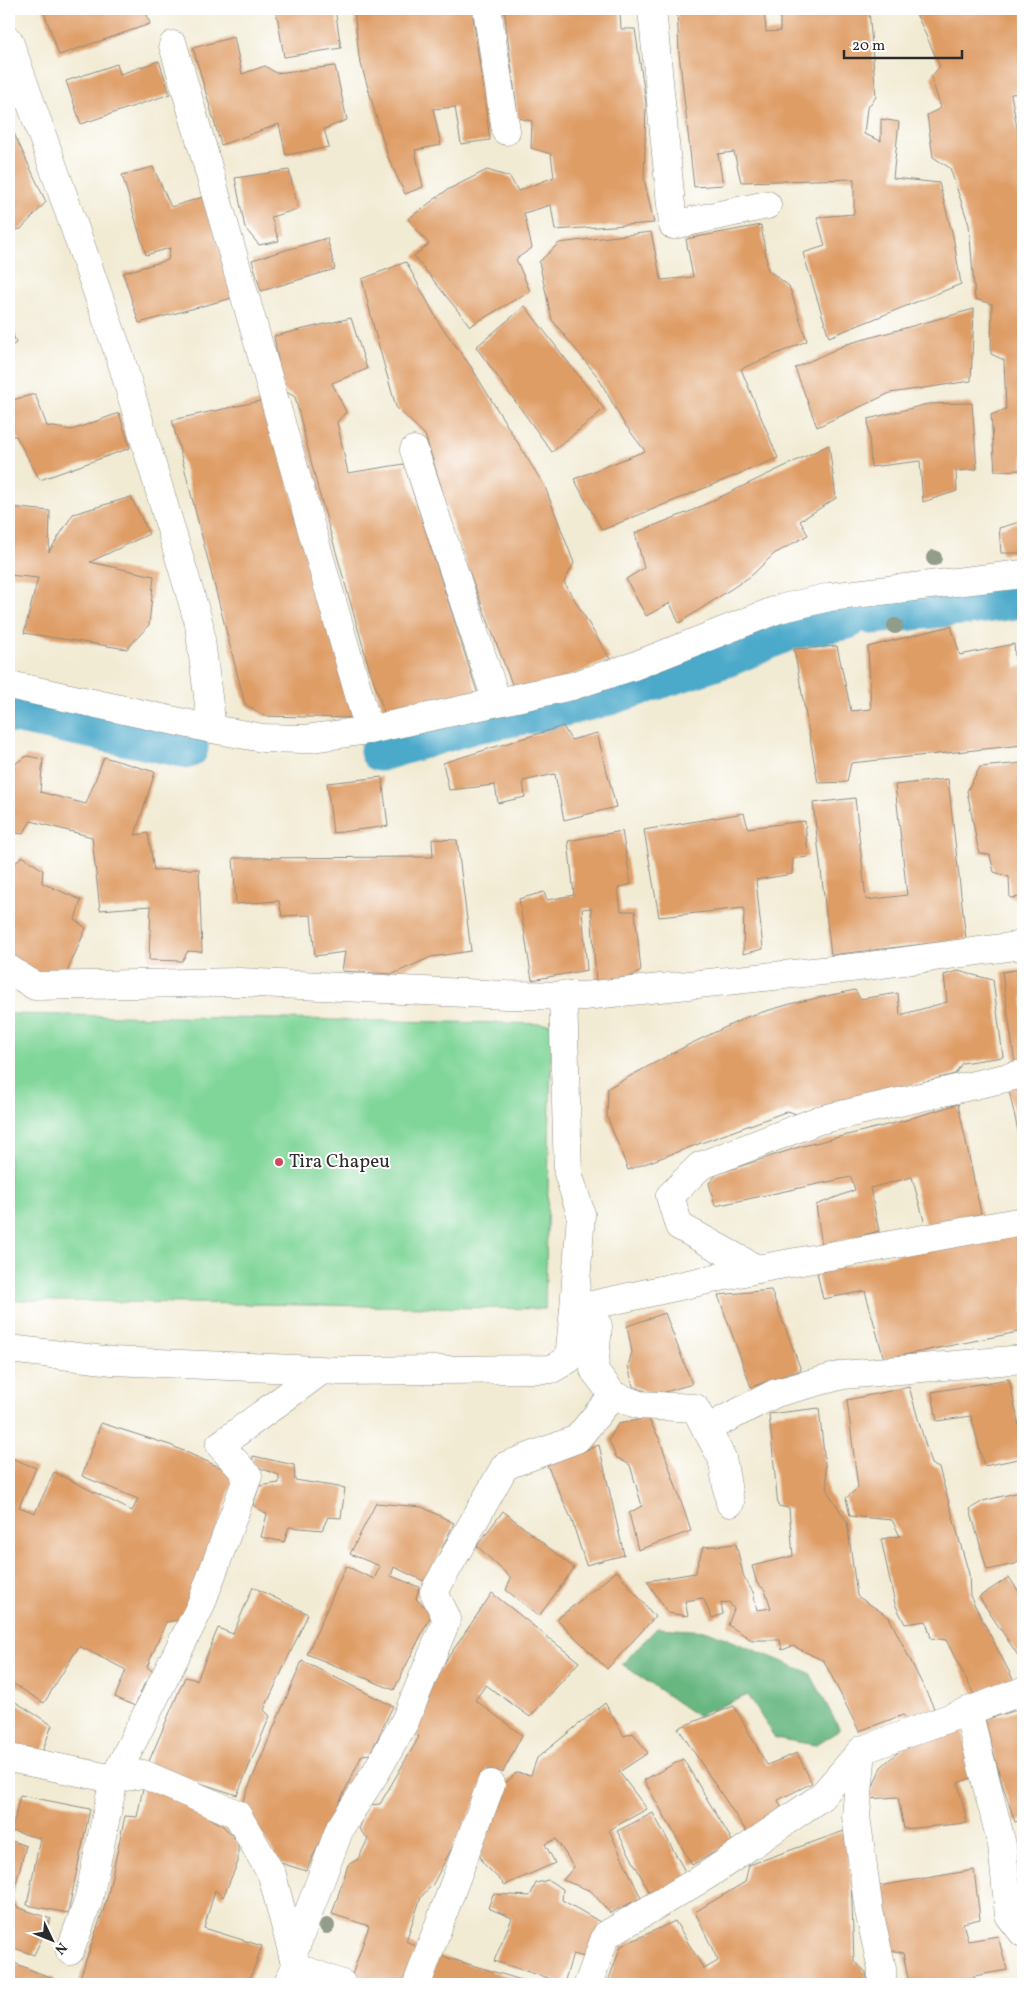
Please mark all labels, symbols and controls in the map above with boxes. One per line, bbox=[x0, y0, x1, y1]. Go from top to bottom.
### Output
scale bar bbox=[844, 28, 962, 60]
text: 20 m bbox=[852, 36, 885, 57]
place label: Tira Chapeu bbox=[289, 1149, 390, 1175]
marker: Tira Chapeu bbox=[273, 1156, 285, 1168]
north arrow bbox=[28, 1916, 78, 1966]
text: N bbox=[50, 1938, 71, 1958]

